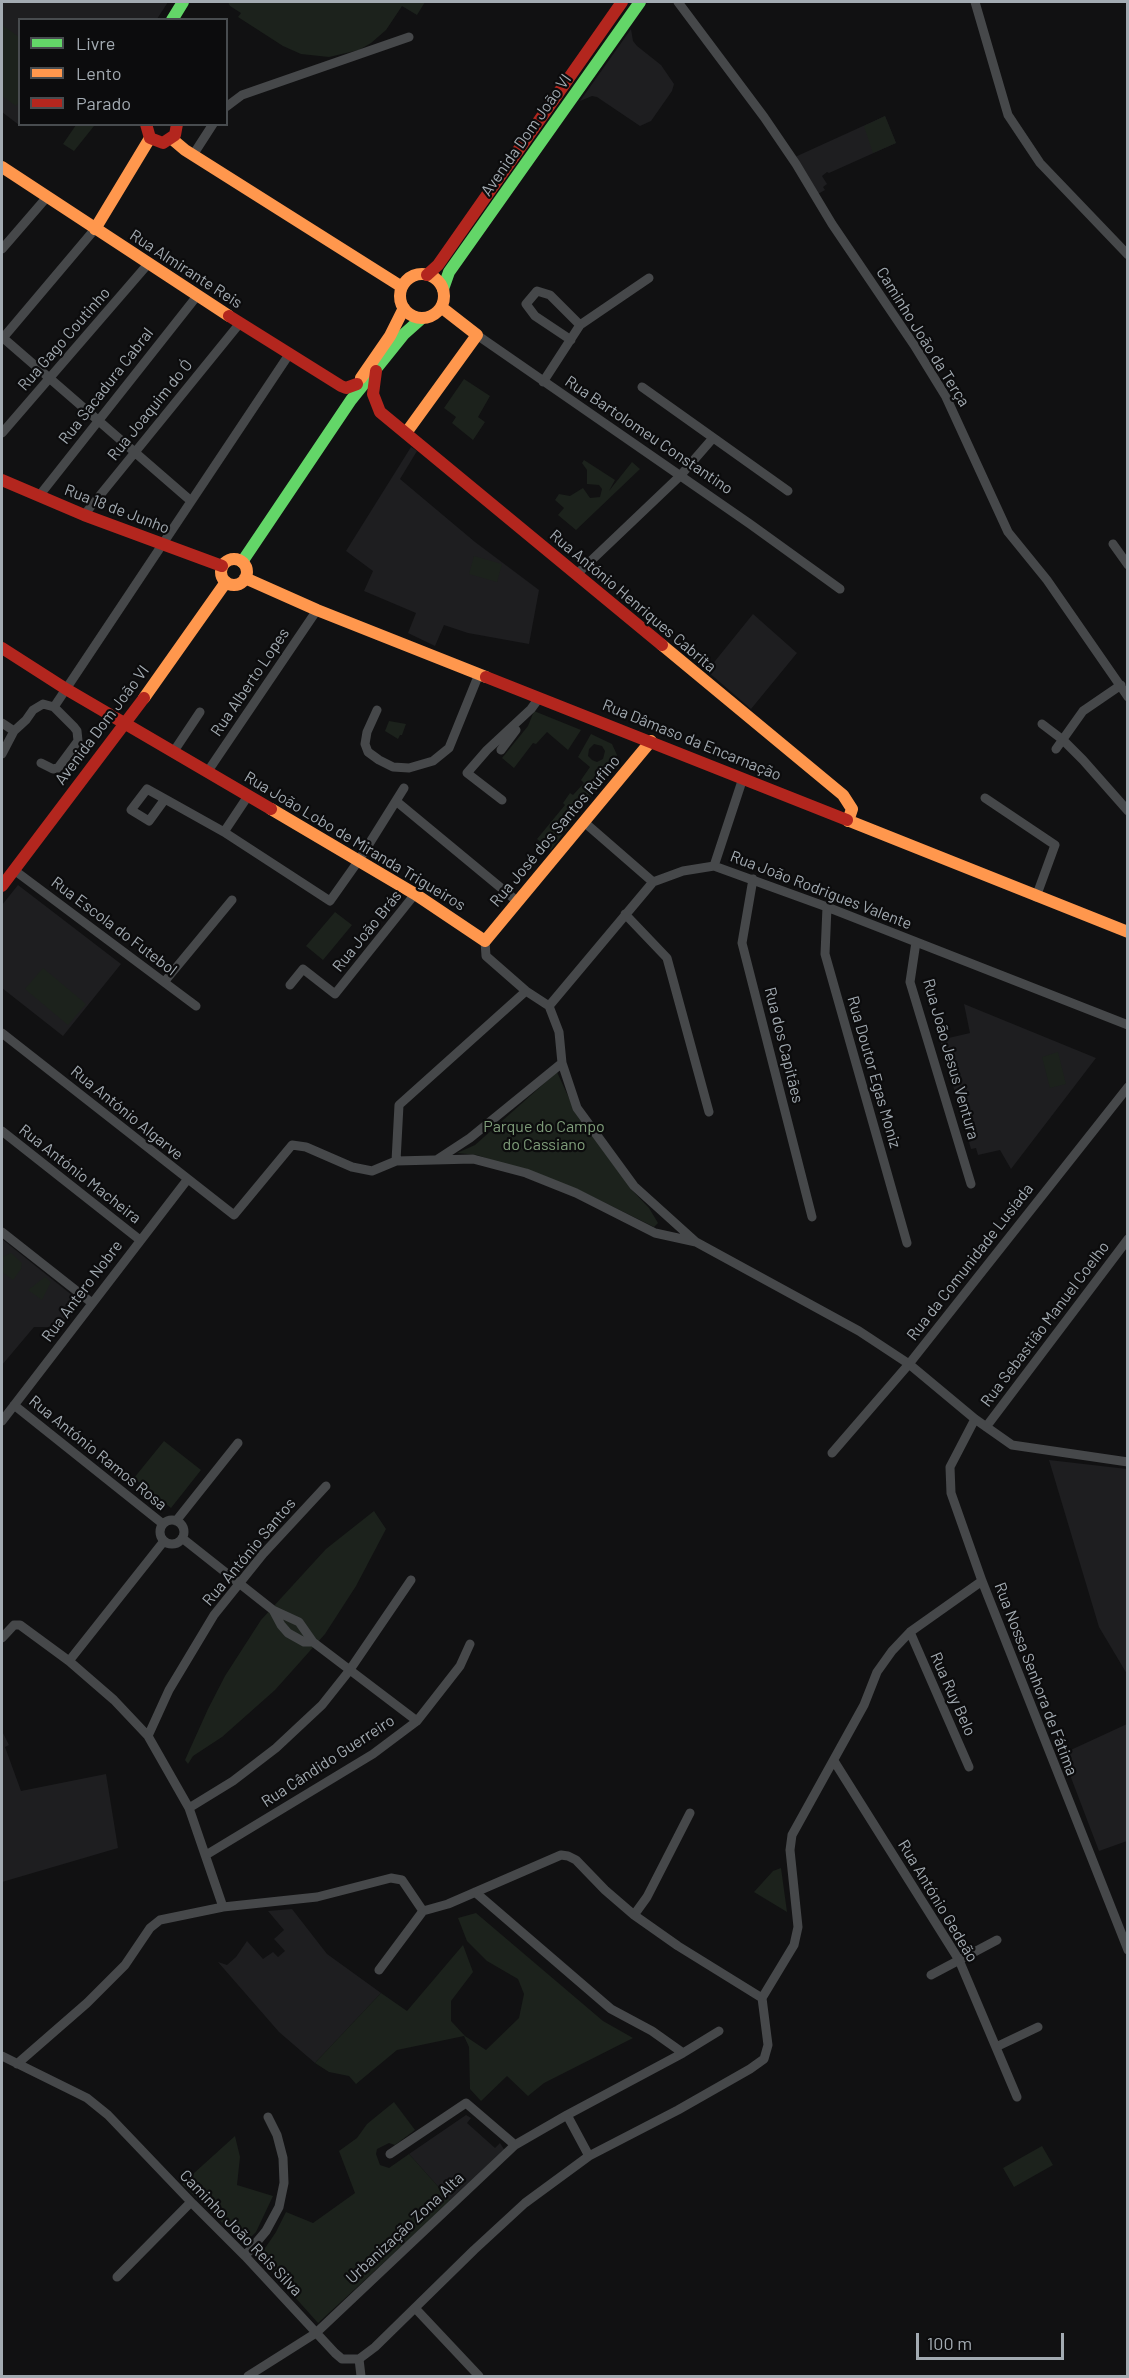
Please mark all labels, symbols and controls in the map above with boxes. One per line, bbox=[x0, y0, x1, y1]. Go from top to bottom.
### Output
legend bbox=[18, 18, 228, 126]
text: Livre bbox=[76, 32, 115, 54]
text: Lento bbox=[76, 62, 122, 84]
street label: Avenida Dom João VI bbox=[477, 70, 575, 200]
text: Parado bbox=[76, 92, 131, 114]
street label: Rua Almirante Reis bbox=[126, 225, 246, 313]
street label: Caminho João da Terça bbox=[872, 264, 974, 410]
street label: Rua Gago Coutinho bbox=[14, 283, 114, 395]
street label: Rua Sacadura Cabral bbox=[55, 324, 157, 448]
street label: Rua Joaquim do Ó bbox=[103, 356, 197, 464]
street label: Rua Bartolomeu Constantino bbox=[561, 372, 737, 498]
street label: Rua 18 de Junho bbox=[62, 480, 172, 538]
street label: Rua António Henriques Cabrita bbox=[546, 526, 720, 676]
street label: Rua Alberto Lopes bbox=[207, 624, 293, 740]
street label: Avenida Dom João VI bbox=[51, 662, 153, 788]
street label: Rua Dâmaso da Encarnação bbox=[600, 695, 784, 785]
street label: Rua José dos Santos Rufino bbox=[486, 751, 624, 911]
street label: Rua João Lobo de Miranda Trigueiros bbox=[241, 767, 469, 915]
street label: Rua João Rodrigues Valente bbox=[727, 846, 915, 934]
street label: Rua Escola do Futebol bbox=[47, 872, 181, 980]
street label: Rua João Brás bbox=[328, 886, 406, 976]
street label: Rua João Jesus Ventura bbox=[919, 976, 983, 1142]
street label: Rua dos Capitães bbox=[760, 985, 808, 1105]
street label: Rua Doutor Egas Moniz bbox=[843, 994, 905, 1150]
street label: Rua António Algarve bbox=[67, 1062, 187, 1164]
park label: Parque do Campo do Cassiano bbox=[483, 1117, 605, 1155]
street label: Rua António Macheira bbox=[15, 1120, 145, 1228]
street label: Rua da Comunidade Lusíada bbox=[903, 1180, 1037, 1344]
street label: Rua Antero Nobre bbox=[38, 1236, 126, 1346]
street label: Rua Sebastião Manuel Coelho bbox=[976, 1237, 1114, 1411]
street label: Rua António Ramos Rosa bbox=[25, 1391, 171, 1515]
street label: Rua António Santos bbox=[198, 1494, 300, 1610]
street label: Rua Nossa Senhora de Fátima bbox=[990, 1580, 1082, 1778]
street label: Rua Ruy Belo bbox=[926, 1649, 980, 1739]
street label: Rua Cândido Guerreiro bbox=[258, 1711, 398, 1811]
street label: Rua António Gedeão bbox=[894, 1836, 982, 1966]
street label: Caminho João Reis Silva bbox=[176, 2166, 306, 2300]
street label: Urbanização Zona Alta bbox=[342, 2168, 468, 2288]
scale bar bbox=[919, 2321, 1068, 2359]
text: 100 m bbox=[927, 2332, 972, 2354]

